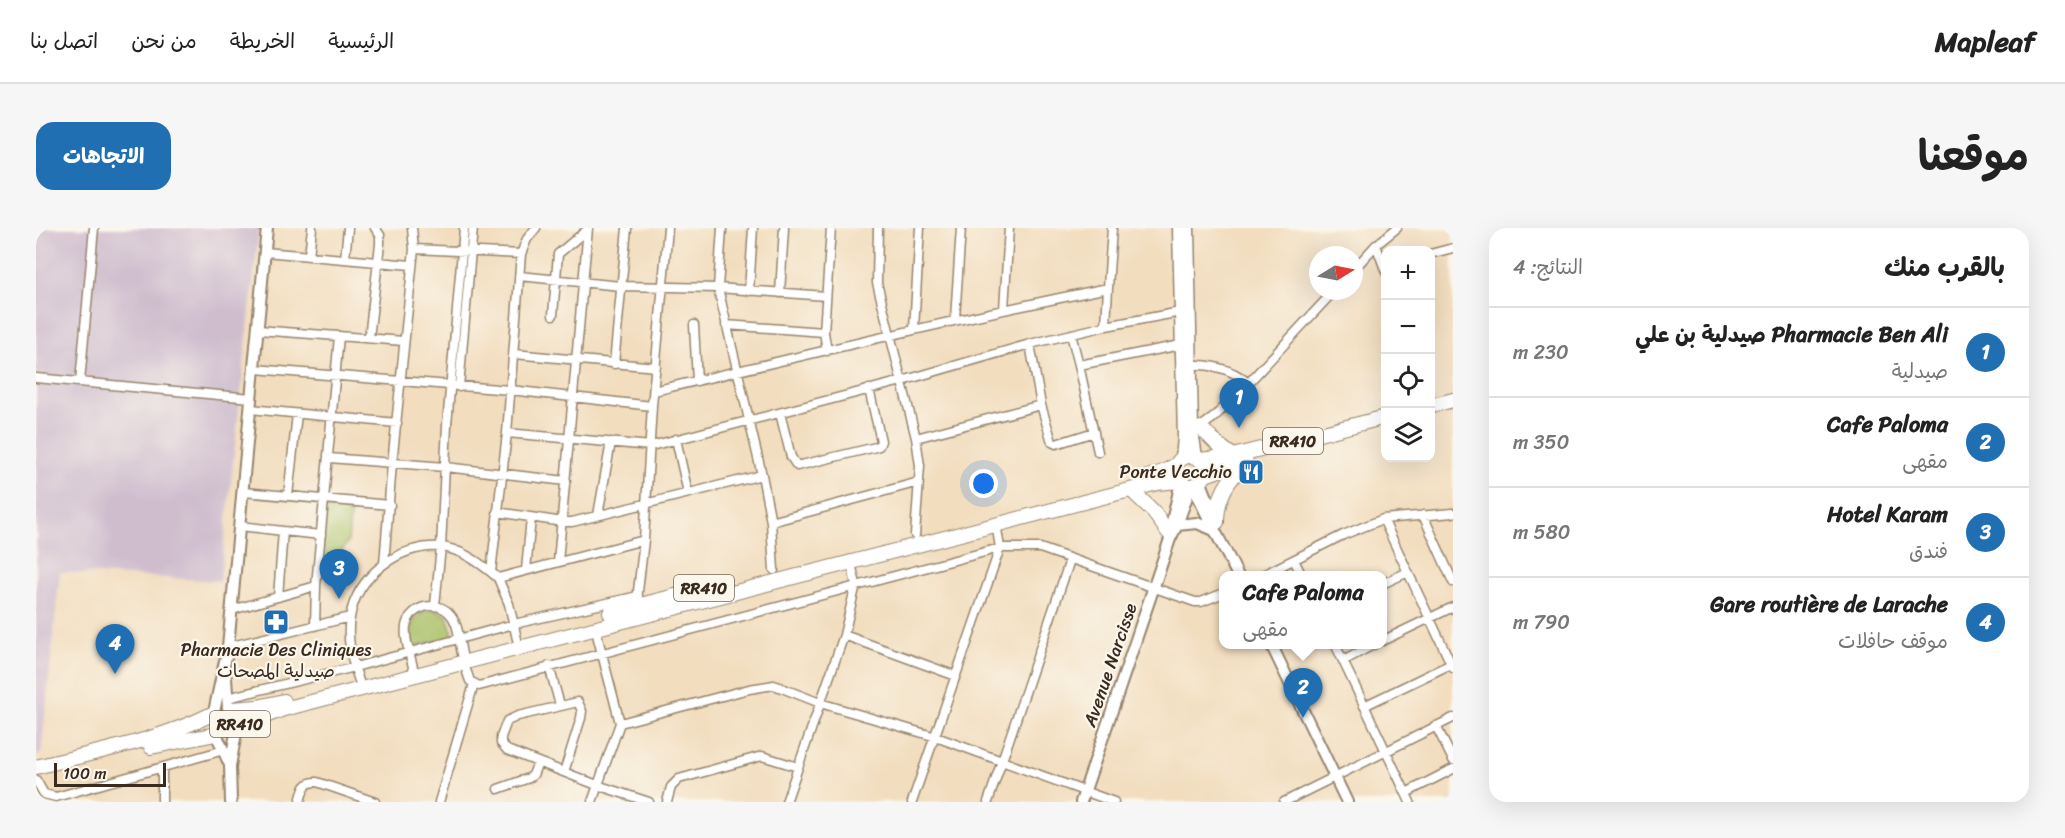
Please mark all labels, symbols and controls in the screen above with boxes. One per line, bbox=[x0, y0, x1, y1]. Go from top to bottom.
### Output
text: Mapleaf bbox=[1935, 17, 2035, 66]
text: اتصل بنا bbox=[30, 22, 98, 60]
text: من نحن bbox=[131, 22, 197, 60]
text: الخريطة bbox=[230, 22, 295, 60]
text: الرئيسية bbox=[328, 22, 394, 60]
text: موقعنا bbox=[1918, 119, 2029, 193]
button: الاتجاهات bbox=[36, 122, 171, 190]
text: بالقرب منك bbox=[1884, 244, 2005, 290]
north arrow bbox=[1309, 246, 1363, 300]
map controls bbox=[1381, 246, 1435, 462]
button: + bbox=[1381, 246, 1435, 300]
text: النتائج: 4 bbox=[1513, 250, 1583, 285]
button: − bbox=[1381, 300, 1435, 354]
text: Pharmacie Ben Ali صيدلية بن علي bbox=[1635, 315, 1948, 354]
text: 230 m bbox=[1513, 335, 1569, 370]
text: 1 bbox=[1981, 335, 1990, 370]
button: locate bbox=[1381, 354, 1435, 408]
text: صيدلية bbox=[1892, 354, 1948, 389]
pin: 1 bbox=[1220, 378, 1258, 428]
text: Cafe Paloma bbox=[1827, 405, 1948, 444]
button: layers bbox=[1381, 408, 1435, 462]
text: 350 m bbox=[1513, 425, 1569, 460]
text: 2 bbox=[1980, 425, 1991, 460]
road number: RR410 bbox=[1263, 428, 1323, 454]
text: مقهى bbox=[1902, 444, 1948, 479]
place label: Ponte Vecchio bbox=[1120, 456, 1232, 488]
restaurant icon: Ponte Vecchio bbox=[1236, 457, 1266, 487]
your location bbox=[969, 469, 998, 498]
text: Hotel Karam bbox=[1827, 495, 1948, 534]
text: 580 m bbox=[1513, 515, 1571, 550]
text: 3 bbox=[1980, 515, 1991, 550]
text: فندق bbox=[1909, 534, 1948, 569]
pin: 3 bbox=[320, 550, 358, 599]
popup bbox=[1219, 571, 1387, 649]
text: Cafe Paloma bbox=[1243, 573, 1363, 612]
road number: RR410 bbox=[674, 575, 734, 601]
text: Gare routière de Larache bbox=[1710, 585, 1948, 624]
street label: Avenue Narcisse bbox=[1073, 598, 1146, 732]
text: 790 m bbox=[1513, 605, 1570, 640]
text: 4 bbox=[1979, 605, 1992, 640]
pharmacy icon: Pharmacie Des Cliniques صيدلية المصحات bbox=[261, 607, 291, 637]
text: مقهى bbox=[1243, 612, 1288, 647]
pin: 4 bbox=[96, 624, 134, 674]
text: موقف حافلات bbox=[1838, 624, 1948, 659]
place label: Pharmacie Des Cliniques صيدلية المصحات bbox=[181, 634, 372, 687]
pin: 2 bbox=[1284, 668, 1322, 718]
road number: RR410 bbox=[210, 711, 270, 737]
text: 100 m bbox=[63, 759, 107, 788]
scale bar bbox=[54, 760, 166, 788]

